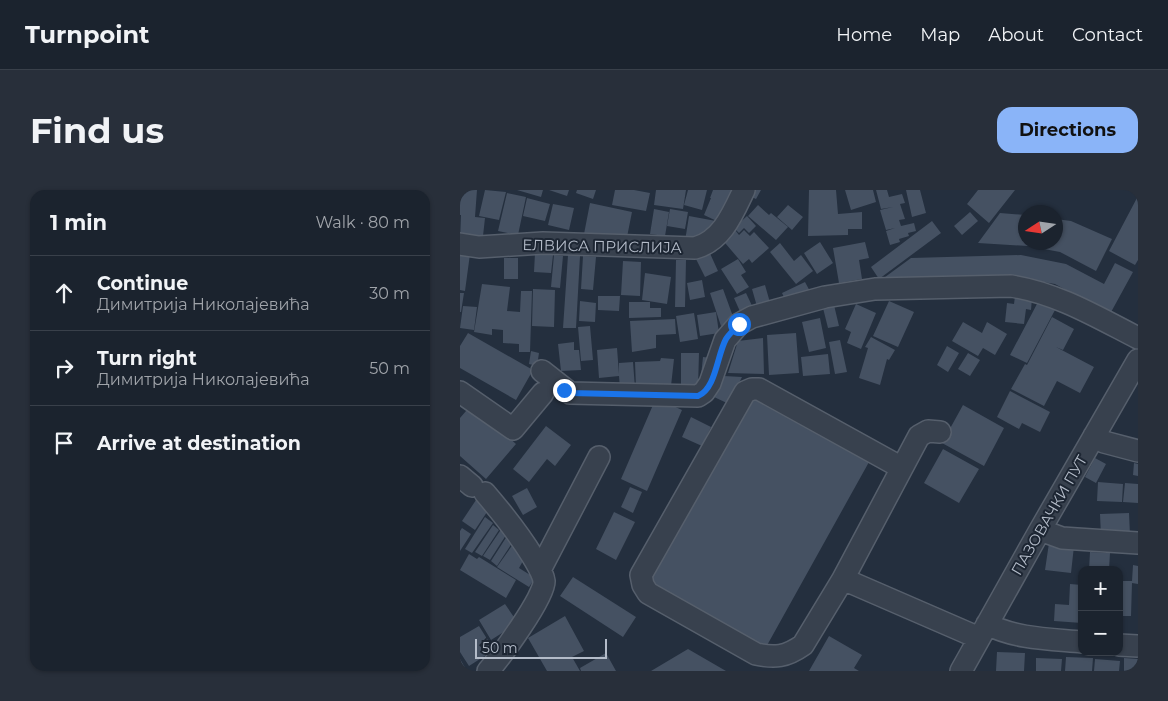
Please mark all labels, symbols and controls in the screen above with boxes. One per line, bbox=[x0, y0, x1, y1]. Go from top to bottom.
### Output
text: Turnpoint bbox=[25, 20, 149, 49]
text: Home bbox=[836, 24, 892, 46]
text: Map bbox=[920, 24, 960, 46]
text: About bbox=[988, 24, 1044, 46]
text: Contact bbox=[1072, 24, 1143, 46]
button: Directions bbox=[997, 107, 1138, 153]
text: Find us bbox=[30, 109, 164, 152]
north arrow bbox=[1018, 205, 1063, 250]
text: 1 min bbox=[50, 210, 107, 235]
text: Walk · 80 m bbox=[315, 213, 410, 232]
street label: ЕЛВИСА ПРИСЛИЈА bbox=[522, 235, 682, 257]
text: Continue bbox=[97, 272, 188, 295]
icon: ahead bbox=[50, 279, 78, 307]
text: 30 m bbox=[369, 284, 410, 303]
text: Димитрија Николајевића bbox=[97, 295, 310, 314]
route start bbox=[728, 313, 751, 336]
text: Turn right bbox=[97, 347, 197, 370]
icon: right bbox=[50, 354, 78, 382]
text: 50 m bbox=[369, 359, 410, 378]
text: Димитрија Николајевића bbox=[97, 370, 310, 389]
route end bbox=[553, 379, 576, 402]
icon: arrive bbox=[50, 429, 78, 457]
text: Arrive at destination bbox=[97, 432, 301, 455]
street label: ПАЗОВАЧКИ ПУТ bbox=[1007, 451, 1091, 579]
map controls bbox=[1078, 566, 1123, 656]
button: + bbox=[1078, 566, 1123, 611]
button: − bbox=[1078, 611, 1123, 656]
scale bar bbox=[475, 636, 608, 659]
text: 50 m bbox=[482, 639, 518, 657]

